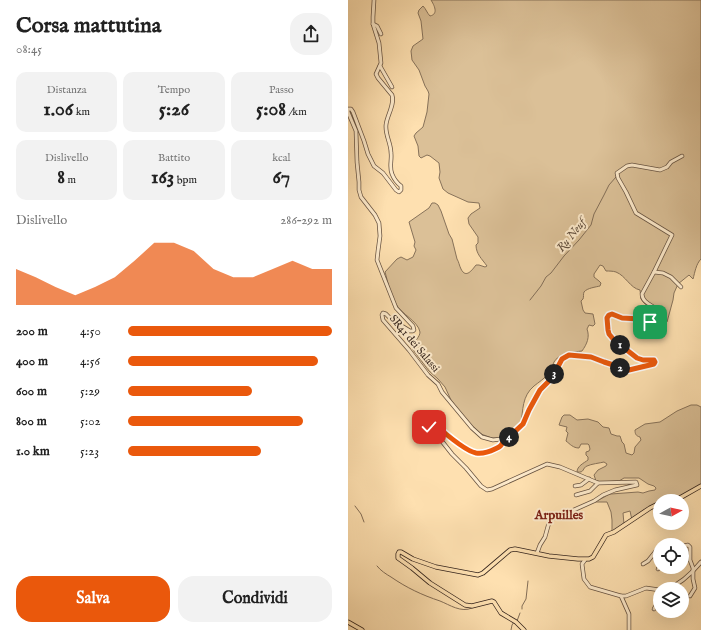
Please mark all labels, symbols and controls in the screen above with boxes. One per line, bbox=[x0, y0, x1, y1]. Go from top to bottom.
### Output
text: Corsa mattutina bbox=[16, 12, 161, 40]
button: share bbox=[290, 13, 332, 55]
text: 08:45 bbox=[16, 41, 42, 58]
text: Distanza bbox=[47, 83, 87, 97]
text: Tempo bbox=[158, 83, 190, 97]
text: Passo bbox=[269, 83, 294, 97]
text: 1.06 bbox=[43, 97, 73, 122]
text: 5:26 bbox=[159, 97, 189, 122]
text: 5:08 bbox=[256, 97, 286, 122]
text: km bbox=[73, 105, 90, 119]
text: /km bbox=[286, 105, 307, 119]
text: Dislivello bbox=[45, 151, 88, 165]
text: Battito bbox=[158, 151, 190, 165]
text: kcal bbox=[272, 151, 291, 165]
text: 8 bbox=[57, 165, 65, 190]
text: 163 bbox=[151, 165, 174, 190]
text: 67 bbox=[272, 165, 290, 190]
text: m bbox=[65, 173, 76, 187]
text: bpm bbox=[174, 173, 197, 187]
text: Dislivello bbox=[16, 212, 67, 229]
text: 286–292 m bbox=[280, 212, 332, 229]
water label: Ru Neuf bbox=[553, 213, 592, 255]
pin bbox=[633, 305, 667, 339]
icon: arrive bbox=[639, 311, 661, 333]
street label: SR41 dei Salassi bbox=[386, 312, 442, 375]
text: 200 m bbox=[16, 323, 48, 340]
text: 4:50 bbox=[80, 323, 101, 340]
pin: 1 bbox=[610, 335, 630, 355]
text: 1 bbox=[618, 338, 622, 352]
text: 400 m bbox=[16, 353, 48, 370]
text: 4:56 bbox=[80, 353, 100, 370]
pin: 2 bbox=[610, 358, 630, 378]
text: 2 bbox=[617, 361, 623, 375]
pin: 3 bbox=[544, 364, 564, 384]
text: 3 bbox=[552, 367, 556, 381]
text: 600 m bbox=[16, 383, 47, 400]
text: 5:29 bbox=[80, 383, 100, 400]
pin bbox=[412, 410, 446, 444]
text: 800 m bbox=[16, 413, 47, 430]
text: 5:02 bbox=[80, 413, 101, 430]
icon: check bbox=[418, 416, 440, 438]
pin: 4 bbox=[499, 427, 519, 447]
text: 4 bbox=[506, 430, 512, 444]
text: 1.0 km bbox=[16, 443, 50, 460]
text: 5:23 bbox=[80, 443, 99, 460]
north arrow bbox=[653, 494, 689, 530]
map controls bbox=[653, 494, 689, 618]
district label: Arpuilles bbox=[534, 507, 584, 524]
button: locate bbox=[653, 538, 689, 574]
button: Salva bbox=[16, 576, 170, 622]
button: Condividi bbox=[178, 576, 332, 622]
button: layers bbox=[653, 582, 689, 618]

